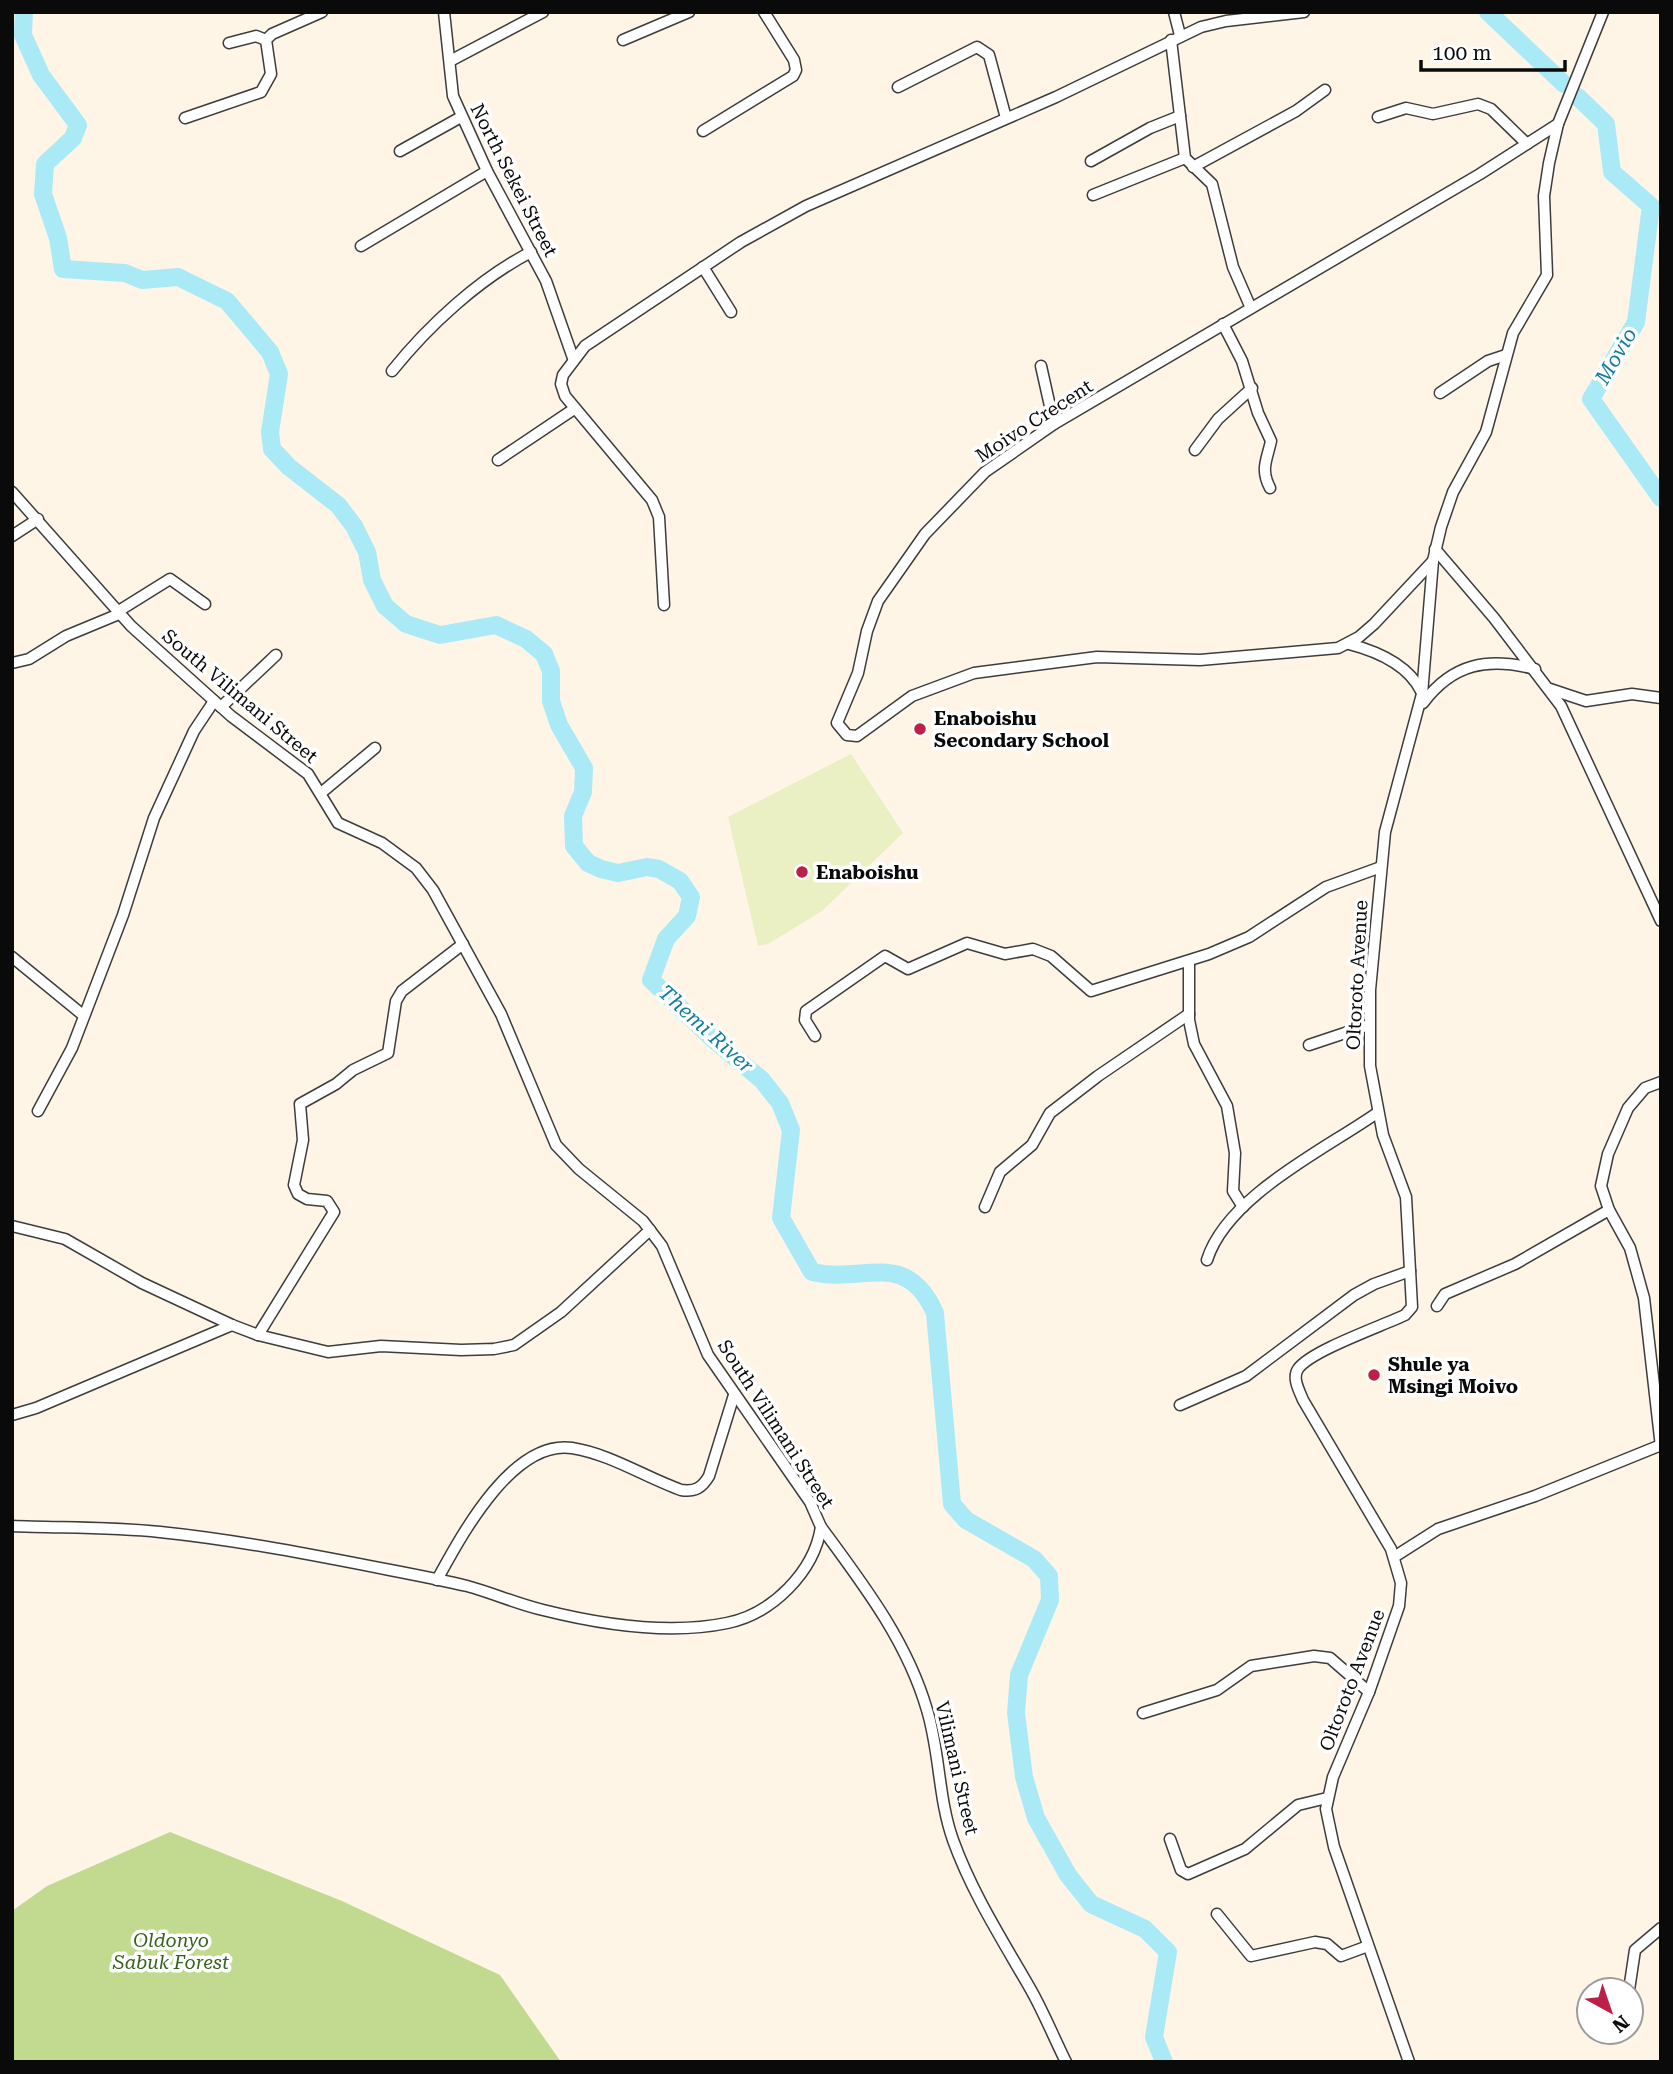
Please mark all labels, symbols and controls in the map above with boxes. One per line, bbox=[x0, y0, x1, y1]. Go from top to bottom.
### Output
scale bar bbox=[1421, 28, 1564, 72]
text: 100 m bbox=[1432, 41, 1492, 65]
street label: North Sekei Street bbox=[465, 100, 563, 260]
water label: Movio bbox=[1590, 324, 1642, 389]
street label: Moivo Crecent bbox=[971, 375, 1097, 467]
street label: South Vilimani Street bbox=[157, 624, 323, 768]
place label: Enaboishu Secondary School bbox=[934, 707, 1109, 752]
marker: Enaboishu Secondary School bbox=[912, 721, 928, 737]
place label: Enaboishu bbox=[816, 861, 919, 884]
marker: Enaboishu bbox=[794, 864, 810, 880]
street label: Oltoroto Avenue bbox=[1342, 899, 1372, 1051]
water label: Themi River bbox=[654, 980, 758, 1078]
street label: South Vilimani Street bbox=[713, 1335, 839, 1513]
place label: Shule ya Msingi Moivo bbox=[1388, 1353, 1518, 1398]
marker: Shule ya Msingi Moivo bbox=[1366, 1367, 1382, 1383]
street label: Oltoroto Avenue bbox=[1314, 1606, 1390, 1754]
street label: Vilimani Street bbox=[930, 1699, 984, 1837]
park label: Oldonyo Sabuk Forest bbox=[112, 1929, 229, 1974]
north arrow bbox=[1575, 1976, 1645, 2046]
text: N bbox=[1607, 2010, 1634, 2037]

